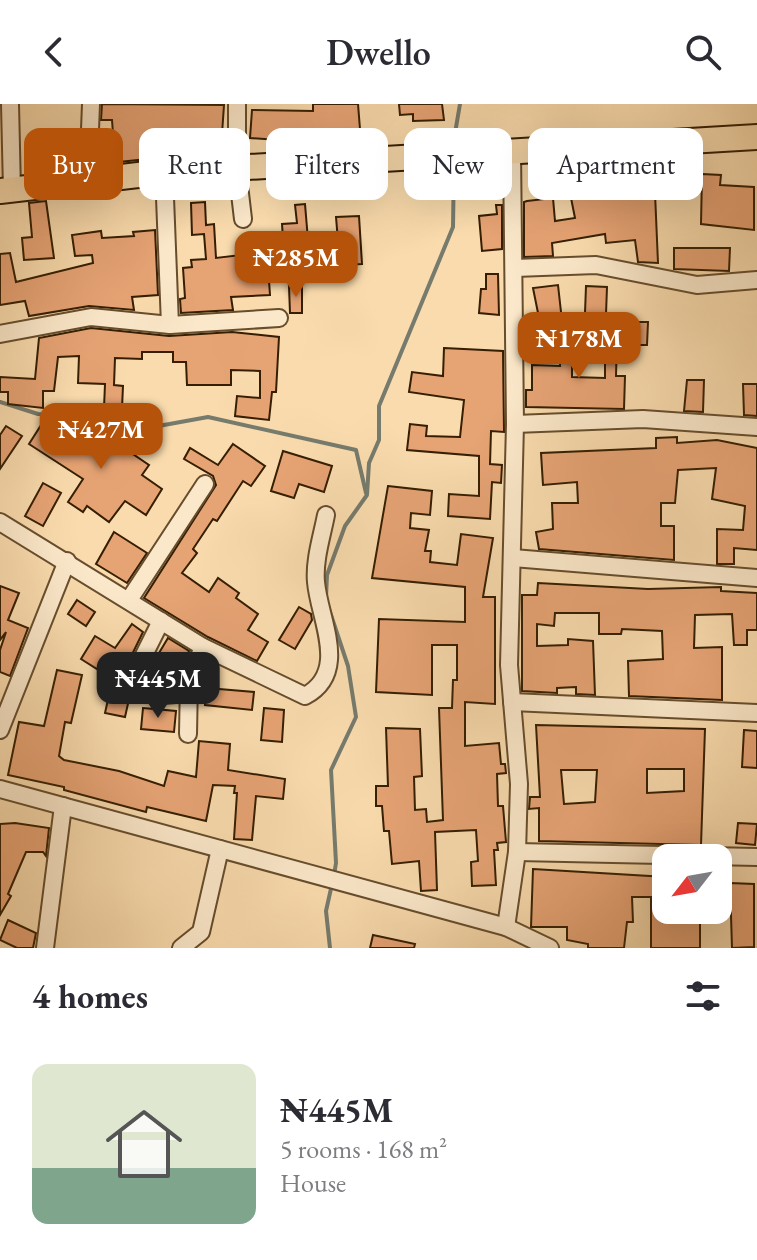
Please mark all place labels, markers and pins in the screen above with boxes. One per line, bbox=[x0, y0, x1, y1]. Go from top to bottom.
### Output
pin: ₦285M bbox=[240, 231, 352, 299]
pin: ₦178M bbox=[523, 312, 635, 380]
pin: ₦427M bbox=[45, 403, 157, 471]
pin: ₦445M bbox=[102, 652, 214, 720]

